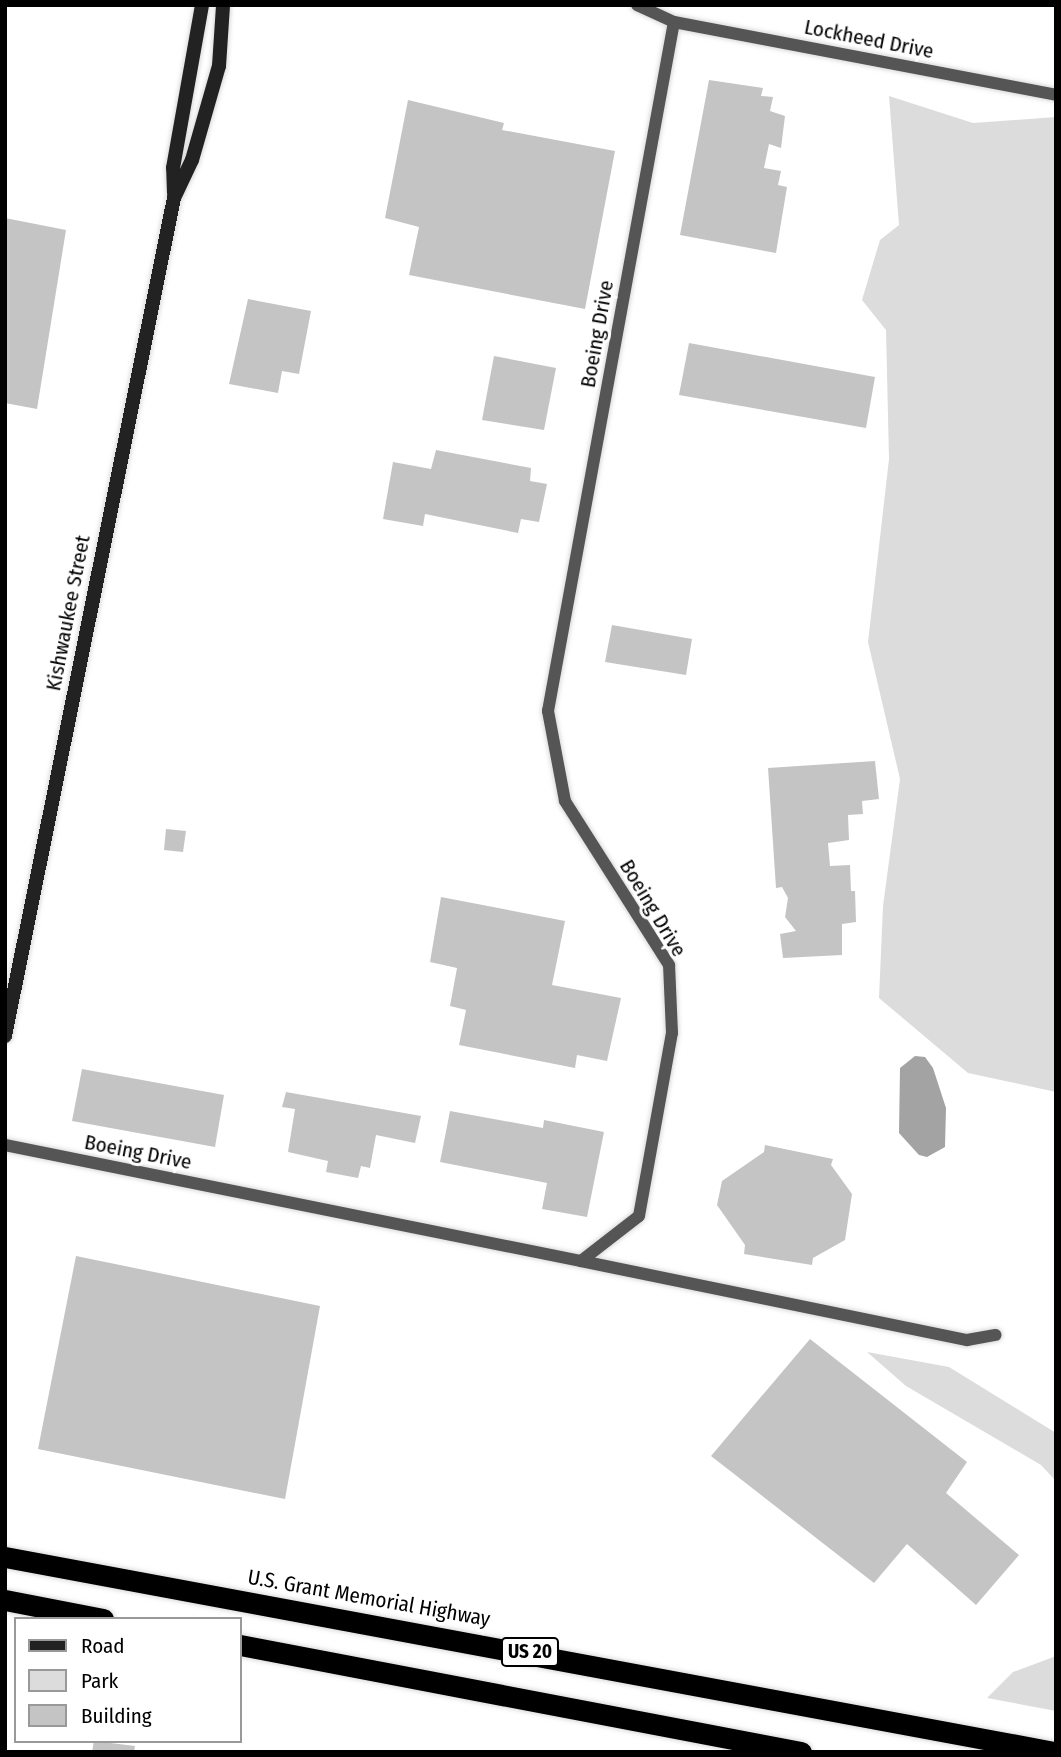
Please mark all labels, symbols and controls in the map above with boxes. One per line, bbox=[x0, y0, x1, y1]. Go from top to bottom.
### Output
street label: Lockheed Drive bbox=[802, 14, 936, 64]
street label: Boeing Drive bbox=[575, 278, 619, 390]
street label: Kishwaukee Street bbox=[41, 533, 95, 693]
street label: Boeing Drive bbox=[614, 855, 692, 961]
street label: Boeing Drive bbox=[82, 1129, 194, 1175]
street label: U.S. Grant Memorial Highway bbox=[246, 1564, 492, 1632]
legend bbox=[14, 1617, 242, 1743]
text: Road bbox=[81, 1633, 125, 1659]
road number: US 20 bbox=[500, 1636, 560, 1668]
text: Park bbox=[81, 1668, 118, 1694]
text: Building bbox=[81, 1703, 152, 1729]

